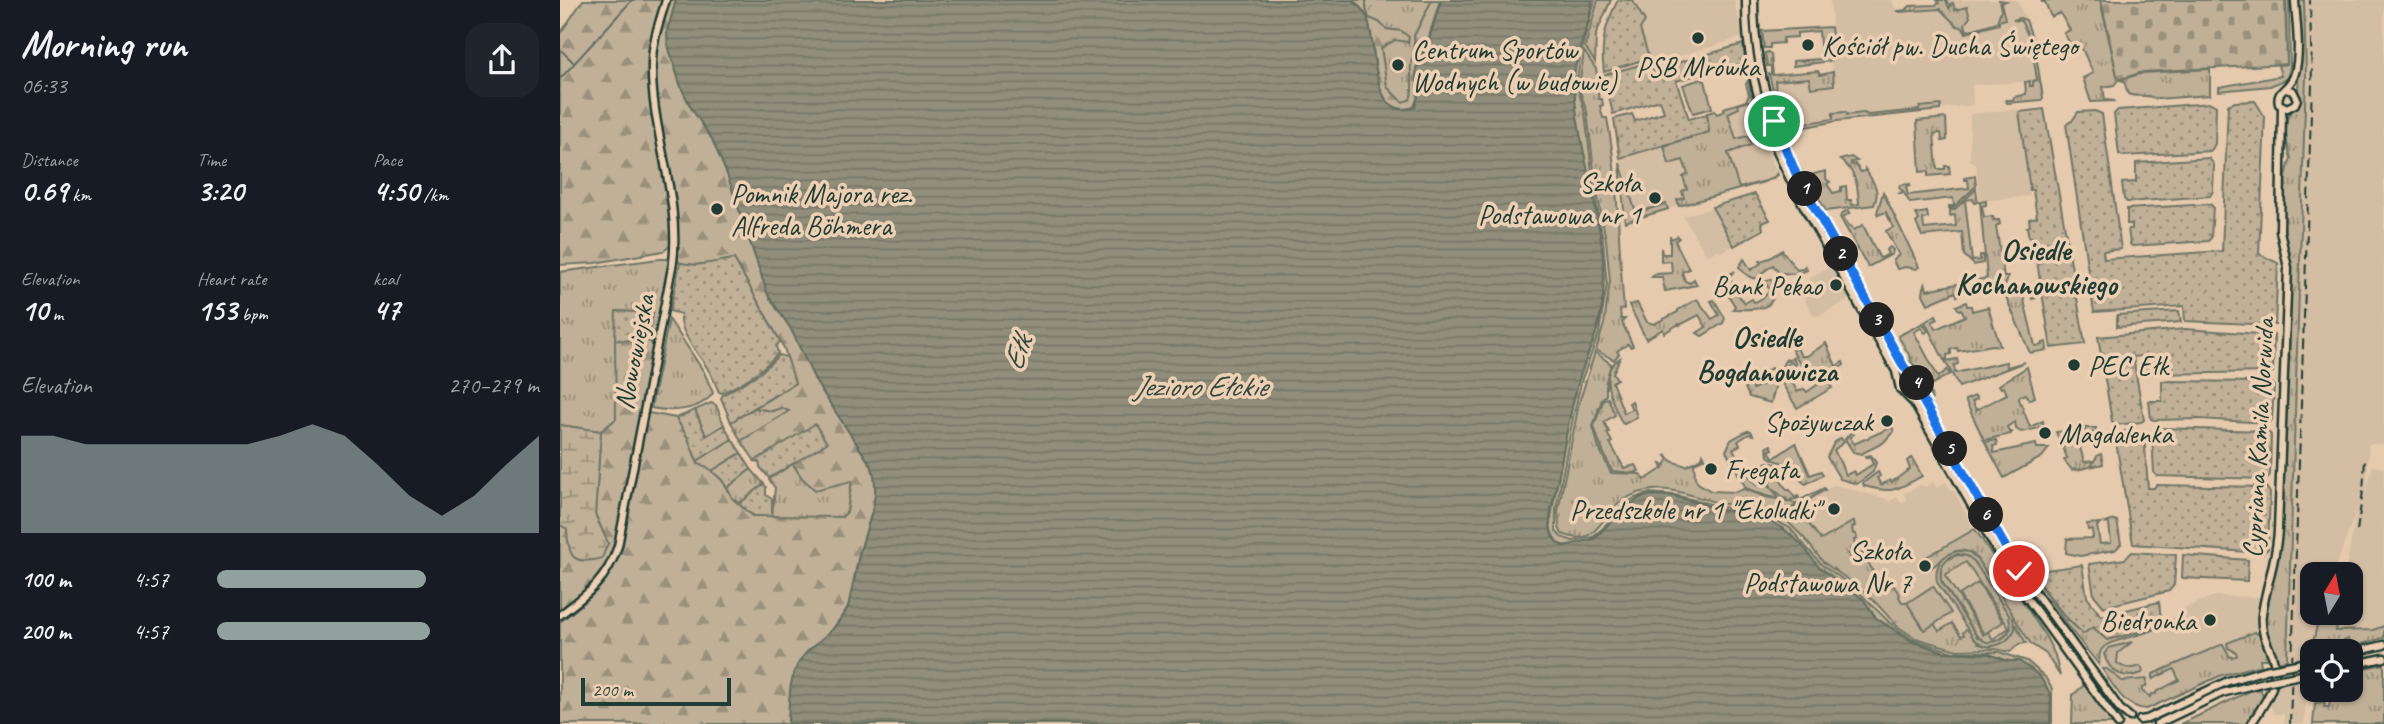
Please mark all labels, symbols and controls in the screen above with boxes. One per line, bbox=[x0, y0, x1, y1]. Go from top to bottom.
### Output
text: Morning run bbox=[21, 21, 187, 68]
button: share bbox=[465, 23, 539, 97]
place label: Kościół pw. Ducha Świętego bbox=[1822, 28, 2081, 63]
marker: PSB Mrówka bbox=[1690, 30, 1706, 46]
place label: Centrum Sportów Wodnych (w budowie) bbox=[1412, 32, 1618, 99]
marker: Kościół pw. Ducha Świętego bbox=[1800, 37, 1816, 53]
place label: PSB Mrówka bbox=[1636, 49, 1761, 84]
marker: Centrum Sportów Wodnych (w budowie) bbox=[1390, 57, 1406, 73]
text: 06:33 bbox=[21, 71, 67, 100]
pin bbox=[1744, 91, 1804, 151]
icon: arrive bbox=[1755, 102, 1793, 140]
text: Distance bbox=[21, 148, 78, 172]
text: Time bbox=[197, 148, 226, 172]
text: Pace bbox=[373, 148, 402, 172]
place label: Szkoła Podstawowa nr 1 bbox=[1478, 165, 1643, 232]
text: 0.69 bbox=[21, 172, 68, 210]
text: 3:20 bbox=[197, 172, 243, 210]
text: 4:50 bbox=[373, 172, 419, 210]
pin: 1 bbox=[1788, 172, 1822, 206]
place label: Pomnik Majora rez. Alfreda Böhmera bbox=[731, 176, 913, 243]
text: 1 bbox=[1800, 176, 1809, 200]
text: km bbox=[68, 183, 91, 207]
text: /km bbox=[419, 183, 448, 207]
marker: Szkoła Podstawowa nr 1 bbox=[1647, 190, 1663, 206]
marker: Pomnik Majora rez. Alfreda Böhmera bbox=[709, 201, 725, 217]
district label: Osiedle Kochanowskiego bbox=[1955, 231, 2119, 303]
pin: 2 bbox=[1824, 236, 1858, 272]
text: 2 bbox=[1836, 241, 1845, 265]
text: Elevation bbox=[21, 267, 79, 291]
text: Heart rate bbox=[197, 267, 266, 291]
text: kcal bbox=[373, 267, 398, 291]
place label: Bank Pekao bbox=[1712, 268, 1824, 303]
marker: Bank Pekao bbox=[1828, 277, 1844, 293]
street label: Nowowiejska bbox=[606, 290, 663, 412]
text: 10 bbox=[21, 291, 48, 329]
text: 153 bbox=[197, 291, 237, 329]
text: 47 bbox=[373, 291, 400, 329]
text: m bbox=[48, 302, 63, 326]
text: bpm bbox=[237, 302, 268, 326]
pin: 3 bbox=[1860, 302, 1894, 338]
text: 3 bbox=[1872, 307, 1881, 331]
street label: Cypriana Kamila Norwida bbox=[2234, 315, 2282, 559]
district label: Osiedle Bogdanowicza bbox=[1697, 318, 1840, 390]
water label: Ełk bbox=[993, 326, 1042, 375]
place label: PEC Ełk bbox=[2088, 348, 2171, 383]
marker: PEC Ełk bbox=[2066, 357, 2082, 373]
pin: 4 bbox=[1900, 366, 1934, 400]
water label: Jezioro Ełckie bbox=[1131, 367, 1271, 405]
text: 4 bbox=[1912, 370, 1921, 394]
text: Elevation bbox=[21, 371, 92, 400]
text: 270–279 m bbox=[448, 371, 539, 400]
place label: Spożywczak bbox=[1764, 404, 1875, 439]
marker: Spożywczak bbox=[1879, 413, 1895, 429]
place label: Magdalenka bbox=[2059, 416, 2174, 451]
marker: Magdalenka bbox=[2037, 425, 2053, 441]
pin: 5 bbox=[1932, 432, 1968, 466]
text: 5 bbox=[1945, 436, 1954, 460]
place label: Fregata bbox=[1725, 452, 1801, 487]
marker: Fregata bbox=[1703, 461, 1719, 477]
place label: Przedszkole nr 1 "Ekoludki" bbox=[1570, 492, 1825, 527]
pin: 6 bbox=[1968, 498, 2004, 532]
marker: Przedszkole nr 1 "Ekoludki" bbox=[1826, 501, 1842, 517]
text: 6 bbox=[1981, 502, 1990, 526]
place label: Szkoła Podstawowa Nr 7 bbox=[1744, 533, 1913, 600]
pin bbox=[1989, 541, 2049, 601]
icon: check bbox=[2000, 552, 2038, 590]
marker: Szkoła Podstawowa Nr 7 bbox=[1917, 558, 1933, 574]
north arrow bbox=[2300, 562, 2362, 625]
map controls bbox=[2300, 562, 2363, 702]
text: 100 m bbox=[21, 565, 71, 594]
text: 4:57 bbox=[133, 565, 169, 594]
place label: Biedronka bbox=[2101, 603, 2198, 638]
marker: Biedronka bbox=[2202, 612, 2218, 628]
text: 200 m bbox=[21, 617, 71, 646]
text: 4:57 bbox=[133, 617, 169, 646]
button: locate bbox=[2300, 639, 2363, 702]
scale bar bbox=[581, 675, 732, 707]
text: 200 m bbox=[592, 678, 633, 702]

